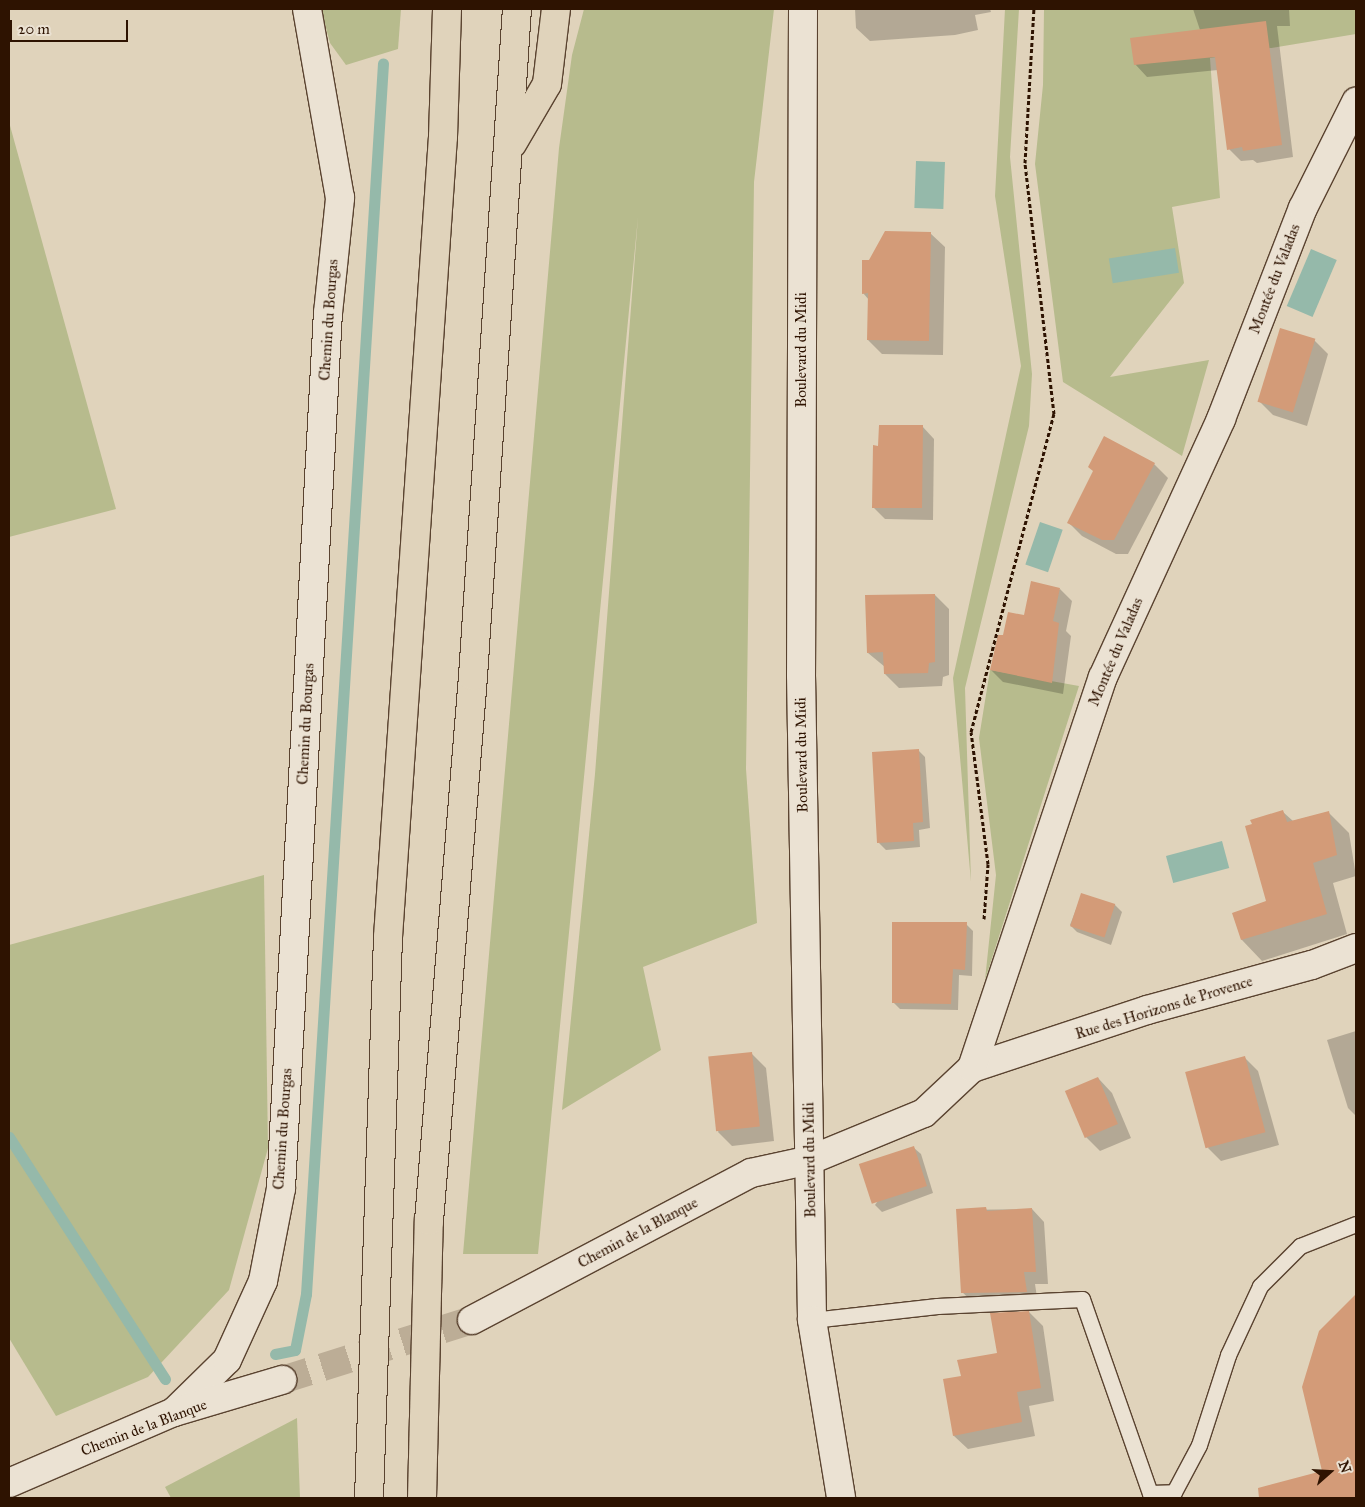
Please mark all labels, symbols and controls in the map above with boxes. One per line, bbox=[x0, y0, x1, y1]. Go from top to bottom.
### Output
scale bar bbox=[12, 10, 130, 42]
text: 20 m bbox=[18, 20, 50, 38]
street label: Montée du Valadas bbox=[1246, 222, 1304, 336]
street label: Chemin du Bourgas bbox=[316, 259, 342, 381]
street label: Boulevard du Midi bbox=[793, 292, 811, 408]
street label: Montée du Valadas bbox=[1085, 595, 1147, 709]
street label: Chemin du Bourgas bbox=[294, 663, 318, 785]
street label: Boulevard du Midi bbox=[792, 697, 812, 813]
street label: Rue des Horizons de Provence bbox=[1073, 972, 1255, 1044]
street label: Chemin du Bourgas bbox=[270, 1068, 296, 1190]
street label: Boulevard du Midi bbox=[800, 1102, 820, 1218]
street label: Chemin de la Blanque bbox=[575, 1194, 701, 1272]
street label: Chemin de la Blanque bbox=[79, 1396, 209, 1460]
north arrow bbox=[1305, 1447, 1355, 1497]
text: N bbox=[1335, 1459, 1355, 1475]

